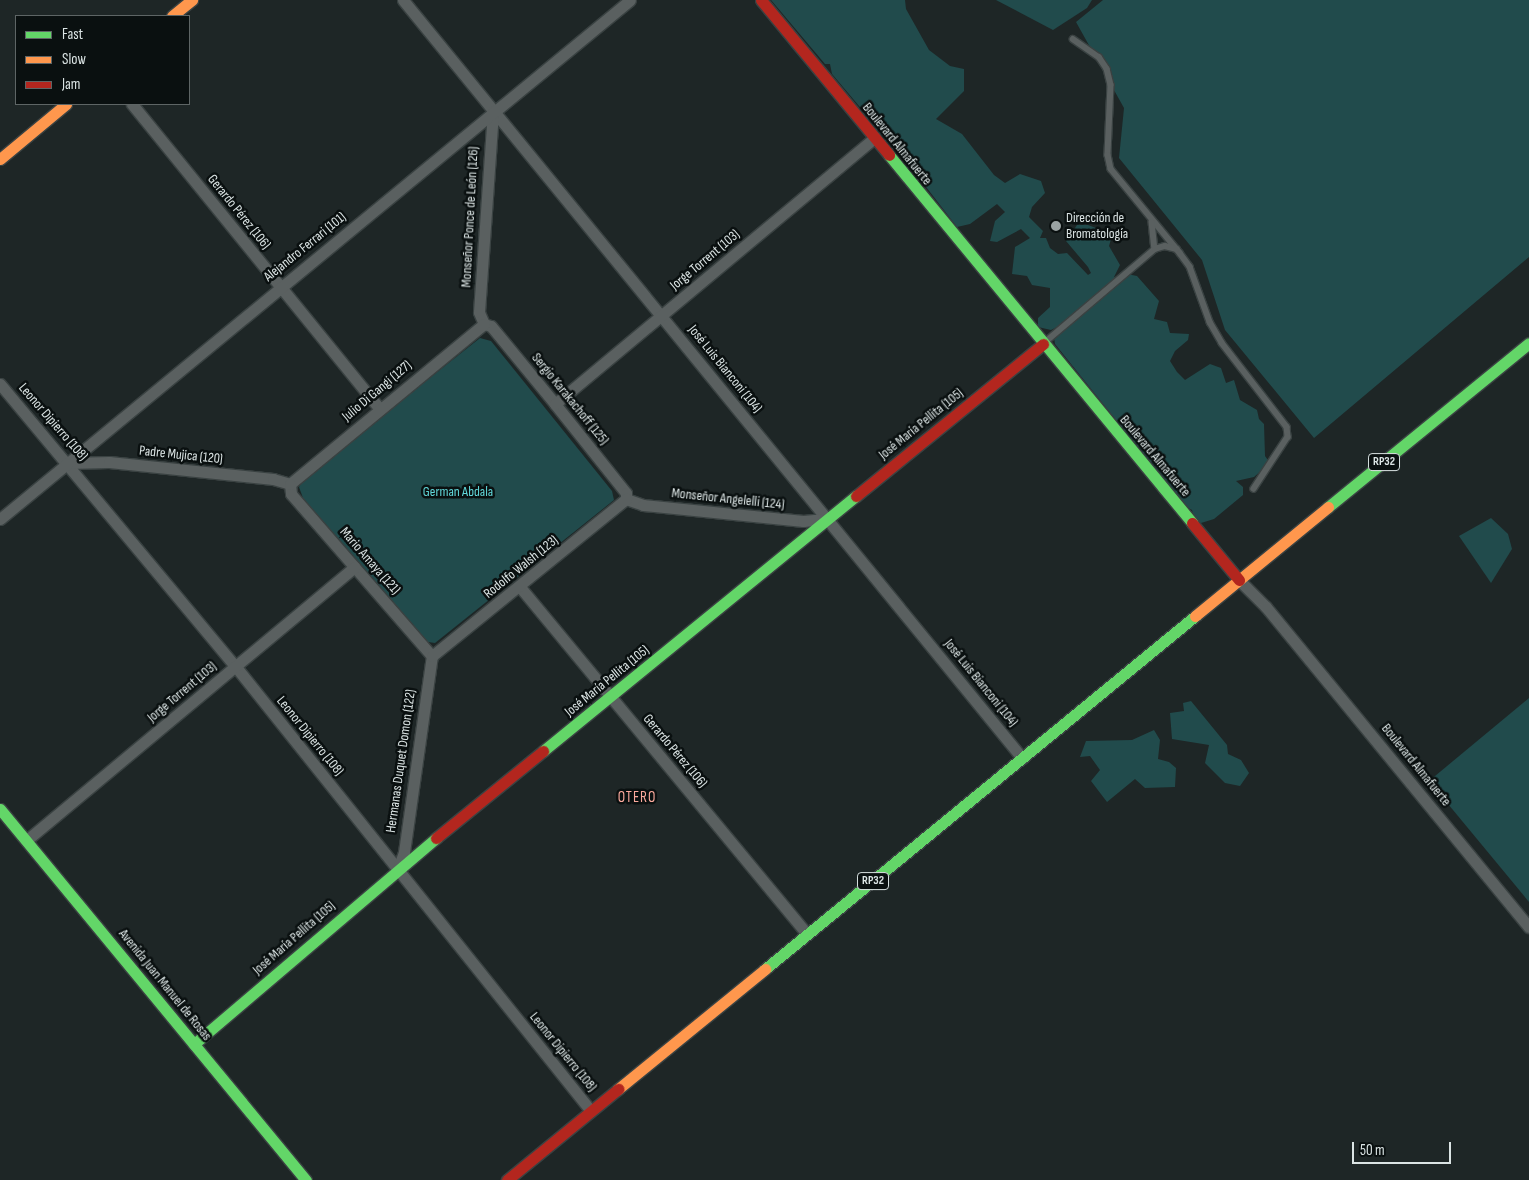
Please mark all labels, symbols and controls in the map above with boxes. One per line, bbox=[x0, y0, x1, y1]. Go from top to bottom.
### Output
legend bbox=[15, 15, 190, 105]
text: Fast bbox=[62, 25, 83, 44]
text: Slow bbox=[62, 50, 86, 69]
text: Jam bbox=[62, 75, 80, 94]
street label: Boulevard Almafuerte bbox=[859, 99, 935, 189]
street label: Monseñor Ponce de León (126) bbox=[458, 146, 482, 288]
street label: Gerardo Pérez (106) bbox=[204, 171, 274, 253]
street label: Alejandro Ferrari (101) bbox=[261, 209, 349, 285]
place label: Dirección de Bromatología bbox=[1066, 210, 1128, 242]
marker: Dirección de Bromatología bbox=[1050, 220, 1062, 232]
street label: Jorge Torrent (103) bbox=[667, 226, 743, 294]
street label: José Luis Bianconi (104) bbox=[685, 322, 765, 416]
street label: Sergio Karakachoff (125) bbox=[528, 350, 612, 448]
street label: Julio Di Gangi (127) bbox=[339, 357, 415, 425]
street label: Leonor Dipierro (108) bbox=[15, 380, 91, 464]
street label: José María Pellita (105) bbox=[875, 385, 967, 463]
street label: Boulevard Almafuerte bbox=[1116, 412, 1194, 500]
street label: Padre Mujica (120) bbox=[138, 442, 224, 468]
road number: RP32 bbox=[1368, 452, 1400, 472]
park label: German Abdala bbox=[423, 484, 493, 500]
street label: Monseñor Angelelli (124) bbox=[671, 485, 785, 513]
street label: Mario Amaya (121) bbox=[336, 524, 404, 598]
street label: Rodolfo Walsh (123) bbox=[480, 532, 562, 602]
street label: José Luis Bianconi (104) bbox=[941, 636, 1021, 730]
street label: José María Pellita (105) bbox=[561, 642, 653, 720]
street label: Jorge Torrent (103) bbox=[144, 658, 220, 726]
street label: Hermanas Duquet Domon (122) bbox=[383, 688, 419, 834]
street label: Leonor Dipierro (108) bbox=[273, 693, 347, 779]
street label: Gerardo Pérez (106) bbox=[639, 711, 711, 791]
street label: Boulevard Almafuerte bbox=[1378, 720, 1454, 810]
district label: OTERO bbox=[617, 789, 657, 807]
road number: RP32 bbox=[857, 871, 889, 890]
street label: José María Pellita (105) bbox=[249, 898, 339, 978]
street label: Avenida Juan Manuel de Rosas bbox=[115, 926, 215, 1044]
street label: Leonor Dipierro (108) bbox=[526, 1009, 600, 1095]
scale bar bbox=[1354, 1132, 1453, 1164]
text: 50 m bbox=[1360, 1141, 1385, 1160]

